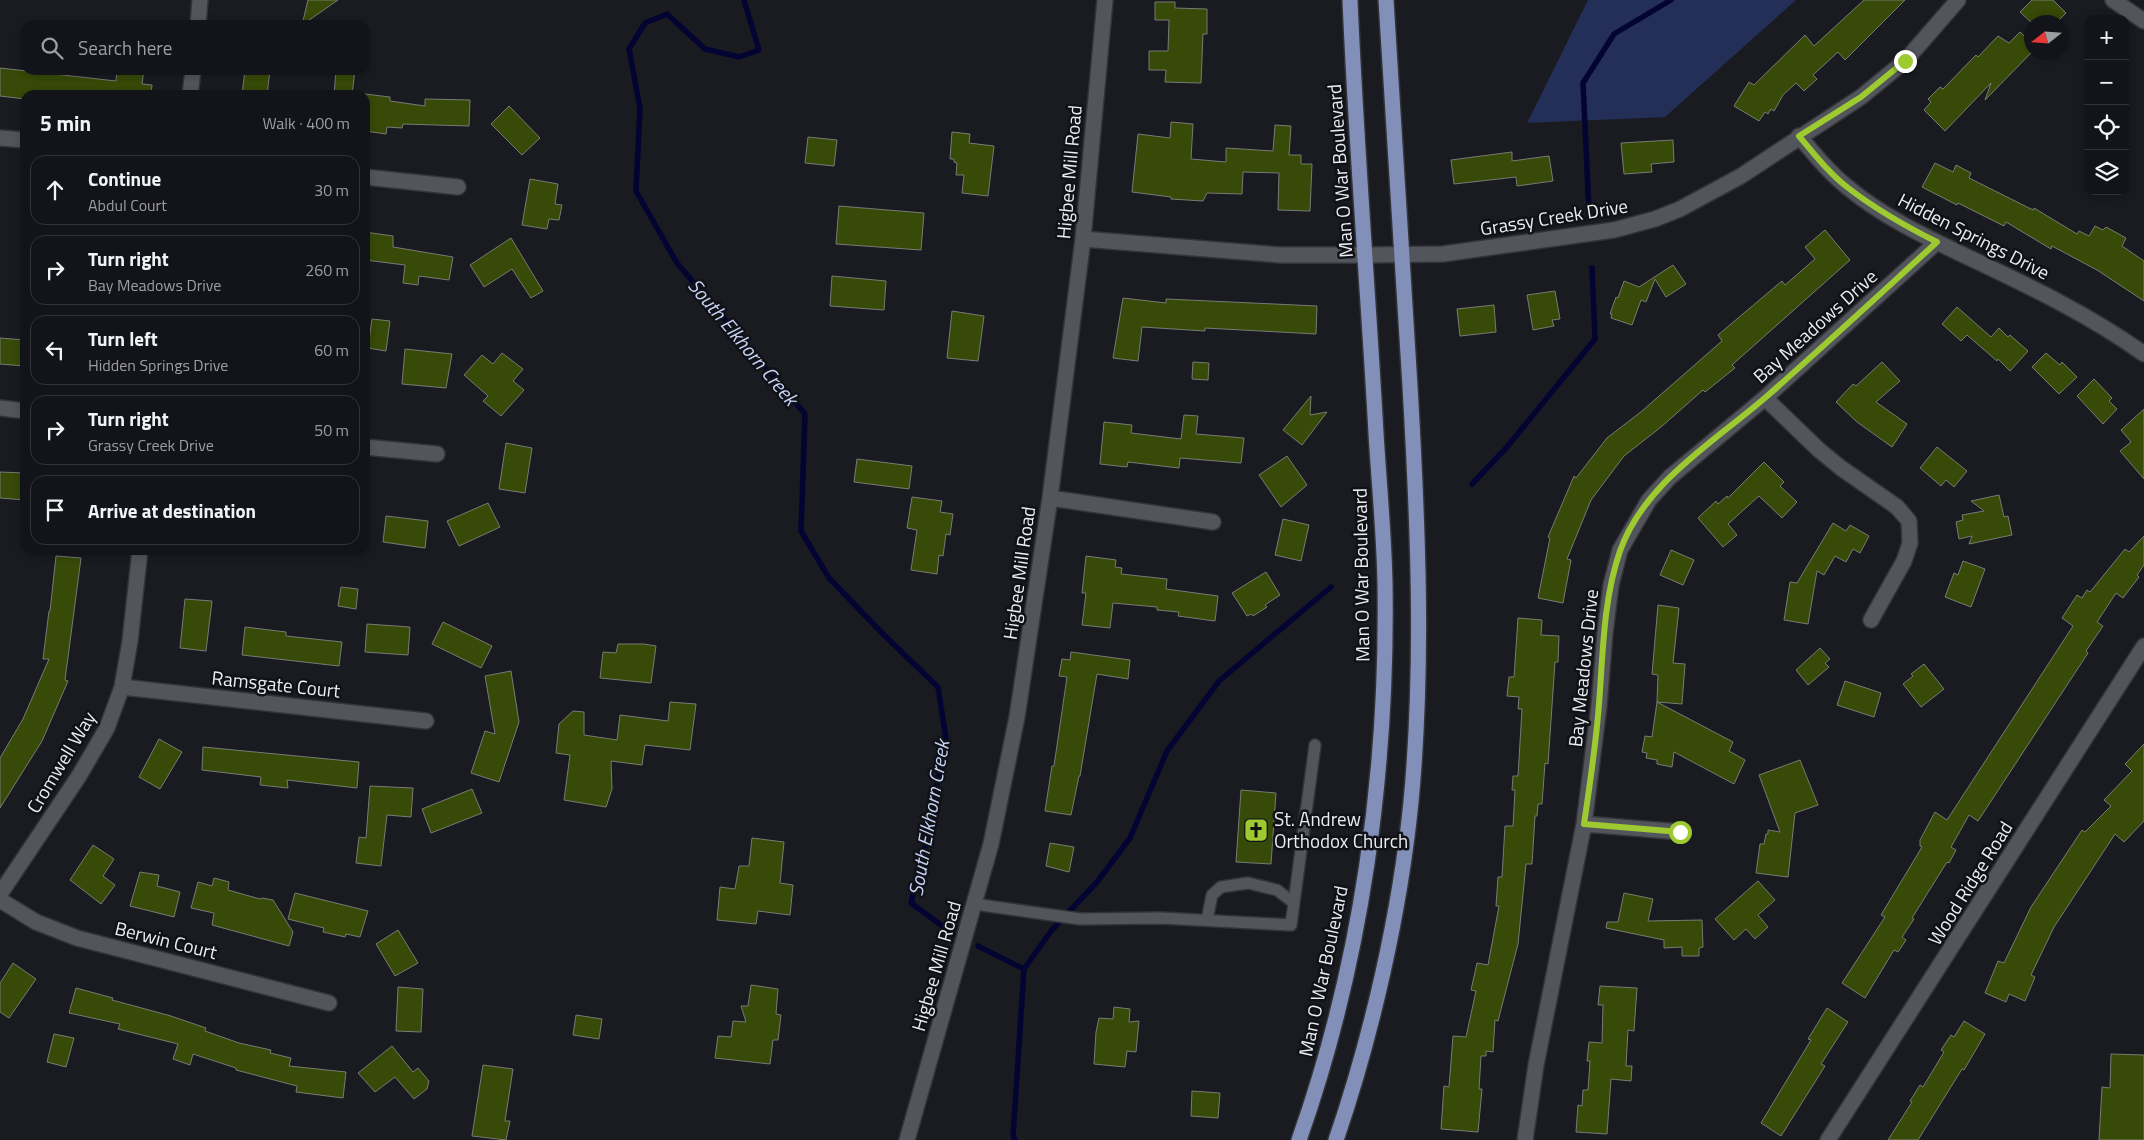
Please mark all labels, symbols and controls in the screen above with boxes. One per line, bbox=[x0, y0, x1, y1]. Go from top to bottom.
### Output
north arrow bbox=[2024, 15, 2069, 60]
map controls bbox=[2084, 15, 2129, 195]
button: + bbox=[2084, 15, 2129, 60]
search box bbox=[20, 20, 370, 75]
text: Search here bbox=[78, 33, 172, 62]
icon: search bbox=[38, 34, 66, 62]
route end bbox=[1894, 50, 1917, 73]
button: − bbox=[2084, 60, 2129, 105]
street label: Man O War Boulevard bbox=[1319, 83, 1360, 259]
street label: Higbee Mill Road bbox=[1048, 104, 1089, 240]
button: locate bbox=[2084, 105, 2129, 150]
text: 5 min bbox=[40, 107, 91, 139]
text: Walk · 400 m bbox=[262, 111, 350, 135]
button: layers bbox=[2084, 150, 2129, 195]
text: Continue bbox=[88, 164, 161, 193]
icon: ahead bbox=[41, 176, 69, 204]
text: 30 m bbox=[314, 178, 349, 202]
street label: Hidden Springs Drive bbox=[1893, 185, 2055, 286]
street label: Grassy Creek Drive bbox=[1478, 191, 1630, 243]
text: Abdul Court bbox=[88, 193, 167, 217]
text: Turn right bbox=[88, 244, 169, 273]
icon: right bbox=[41, 256, 69, 284]
text: 260 m bbox=[305, 258, 349, 282]
street label: Bay Meadows Drive bbox=[1746, 262, 1883, 389]
water label: South Elkhorn Creek bbox=[681, 271, 807, 414]
text: Bay Meadows Drive bbox=[88, 273, 221, 297]
text: Turn left bbox=[88, 324, 158, 353]
icon: left bbox=[41, 336, 69, 364]
text: 60 m bbox=[314, 338, 349, 362]
text: Hidden Springs Drive bbox=[88, 353, 228, 377]
text: Turn right bbox=[88, 404, 169, 433]
icon: right bbox=[41, 416, 69, 444]
text: 50 m bbox=[314, 418, 349, 442]
text: Grassy Creek Drive bbox=[88, 433, 214, 457]
street label: Man O War Boulevard bbox=[1344, 488, 1377, 662]
icon: arrive bbox=[41, 496, 69, 524]
text: Arrive at destination bbox=[88, 496, 256, 525]
street label: Higbee Mill Road bbox=[995, 504, 1042, 641]
street label: Bay Meadows Drive bbox=[1560, 588, 1605, 748]
street label: Ramsgate Court bbox=[210, 662, 342, 705]
street label: Cromwell Way bbox=[19, 705, 103, 818]
water label: South Elkhorn Creek bbox=[900, 735, 958, 898]
place label: St. Andrew Orthodox Church bbox=[1274, 804, 1408, 855]
street label: Wood Ridge Road bbox=[1920, 815, 2019, 950]
church icon: St. Andrew Orthodox Church bbox=[1243, 817, 1269, 843]
route start bbox=[1669, 821, 1692, 844]
street label: Man O War Boulevard bbox=[1290, 883, 1355, 1059]
street label: Higbee Mill Road bbox=[903, 897, 968, 1034]
street label: Berwin Court bbox=[112, 913, 221, 966]

